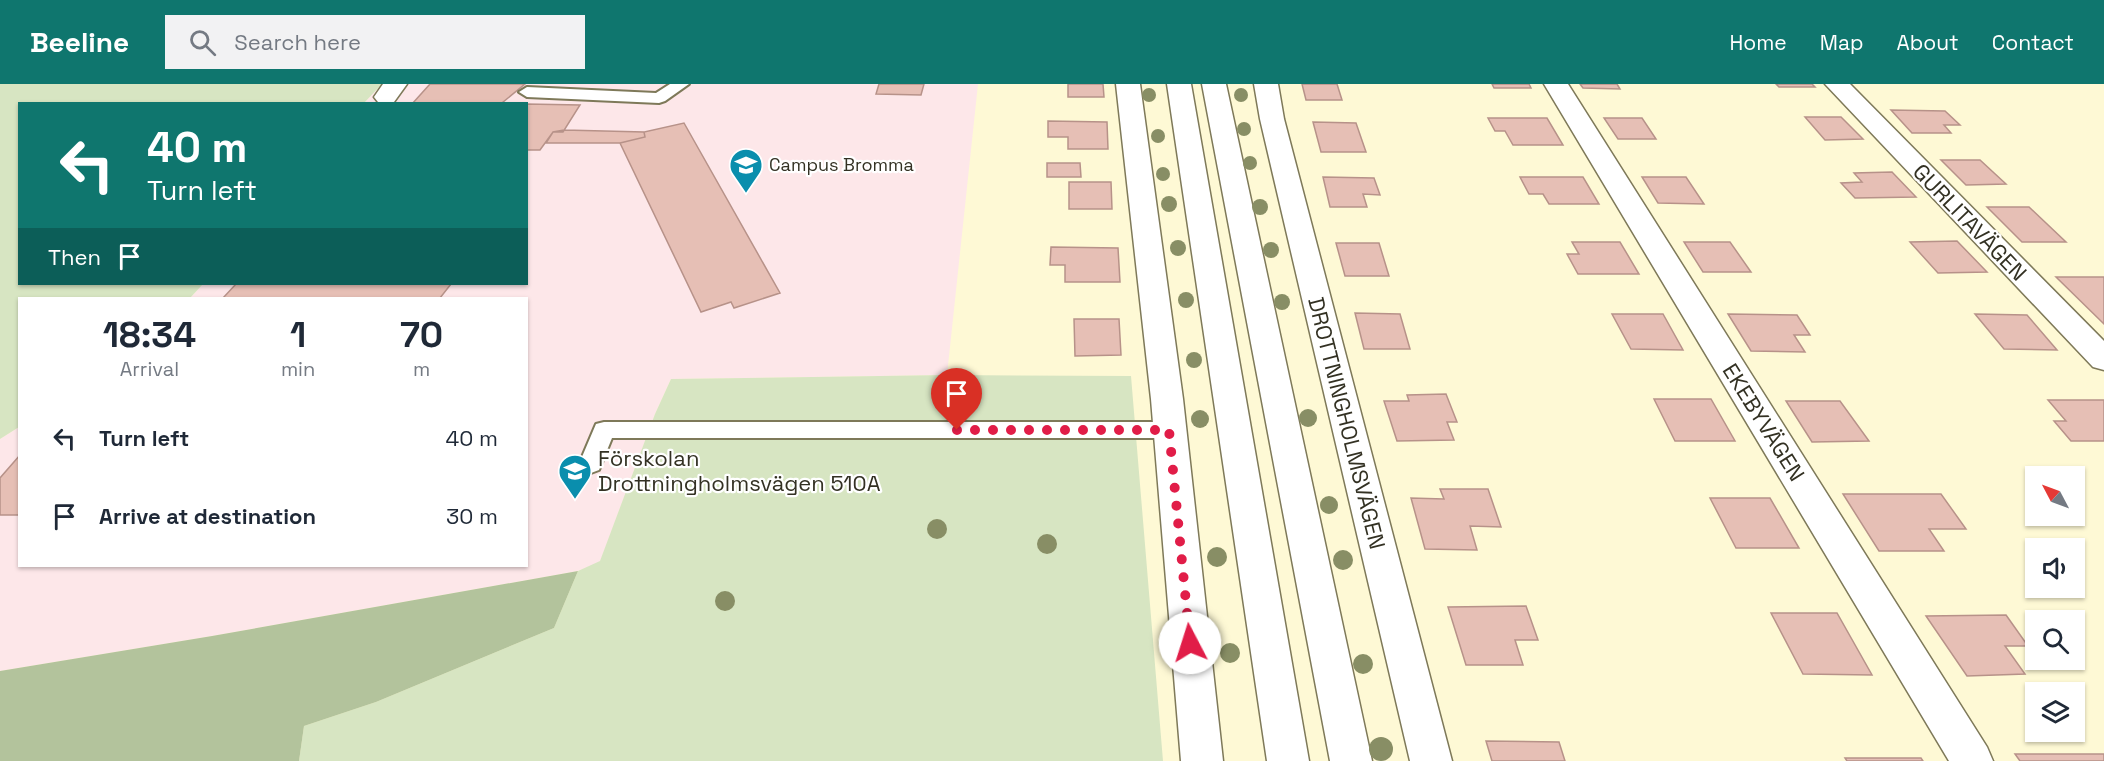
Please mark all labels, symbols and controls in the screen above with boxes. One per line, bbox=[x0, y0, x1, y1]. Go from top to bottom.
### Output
search box bbox=[165, 15, 585, 69]
text: Beeline bbox=[30, 24, 129, 60]
icon: search bbox=[186, 26, 219, 59]
text: Search here bbox=[234, 28, 361, 56]
text: Home bbox=[1729, 29, 1787, 56]
text: Map bbox=[1820, 29, 1864, 56]
text: About bbox=[1897, 29, 1959, 56]
text: Contact bbox=[1992, 29, 2074, 56]
text: 40 m bbox=[147, 121, 247, 174]
icon: left bbox=[48, 126, 126, 204]
school or university icon: Campus Bromma bbox=[728, 147, 764, 194]
place label: Campus Bromma bbox=[769, 153, 914, 176]
street label: GURLITAVÄGEN bbox=[1907, 158, 2033, 286]
text: Turn left bbox=[147, 173, 257, 208]
icon: arrive bbox=[113, 240, 146, 273]
text: Then bbox=[48, 243, 101, 271]
street label: DROTTNINGHOLMSVÄGEN bbox=[1302, 294, 1392, 552]
text: 18:34 bbox=[103, 312, 196, 358]
text: 1 bbox=[290, 312, 306, 358]
text: 70 bbox=[400, 312, 443, 358]
text: Arrival bbox=[120, 356, 179, 382]
text: min bbox=[281, 356, 315, 382]
text: m bbox=[413, 356, 430, 382]
street label: EKEBYVÄGEN bbox=[1717, 358, 1811, 486]
pin bbox=[931, 368, 982, 430]
icon: arrive bbox=[940, 377, 973, 410]
icon: left bbox=[48, 422, 81, 455]
text: Turn left bbox=[99, 424, 189, 452]
text: 40 m bbox=[446, 424, 498, 452]
place label: Förskolan Drottningholmsvägen 510A bbox=[598, 444, 881, 497]
school or university icon: Förskolan Drottningholmsvägen 510A bbox=[557, 453, 593, 500]
north arrow bbox=[2025, 466, 2085, 526]
map controls bbox=[2025, 466, 2085, 742]
icon: arrive bbox=[48, 500, 81, 533]
text: Arrive at destination bbox=[99, 502, 316, 530]
text: 30 m bbox=[446, 502, 498, 530]
button: sound bbox=[2025, 538, 2085, 598]
button: search bbox=[2025, 610, 2085, 670]
position arrow bbox=[1158, 611, 1222, 675]
button: layers bbox=[2025, 682, 2085, 742]

